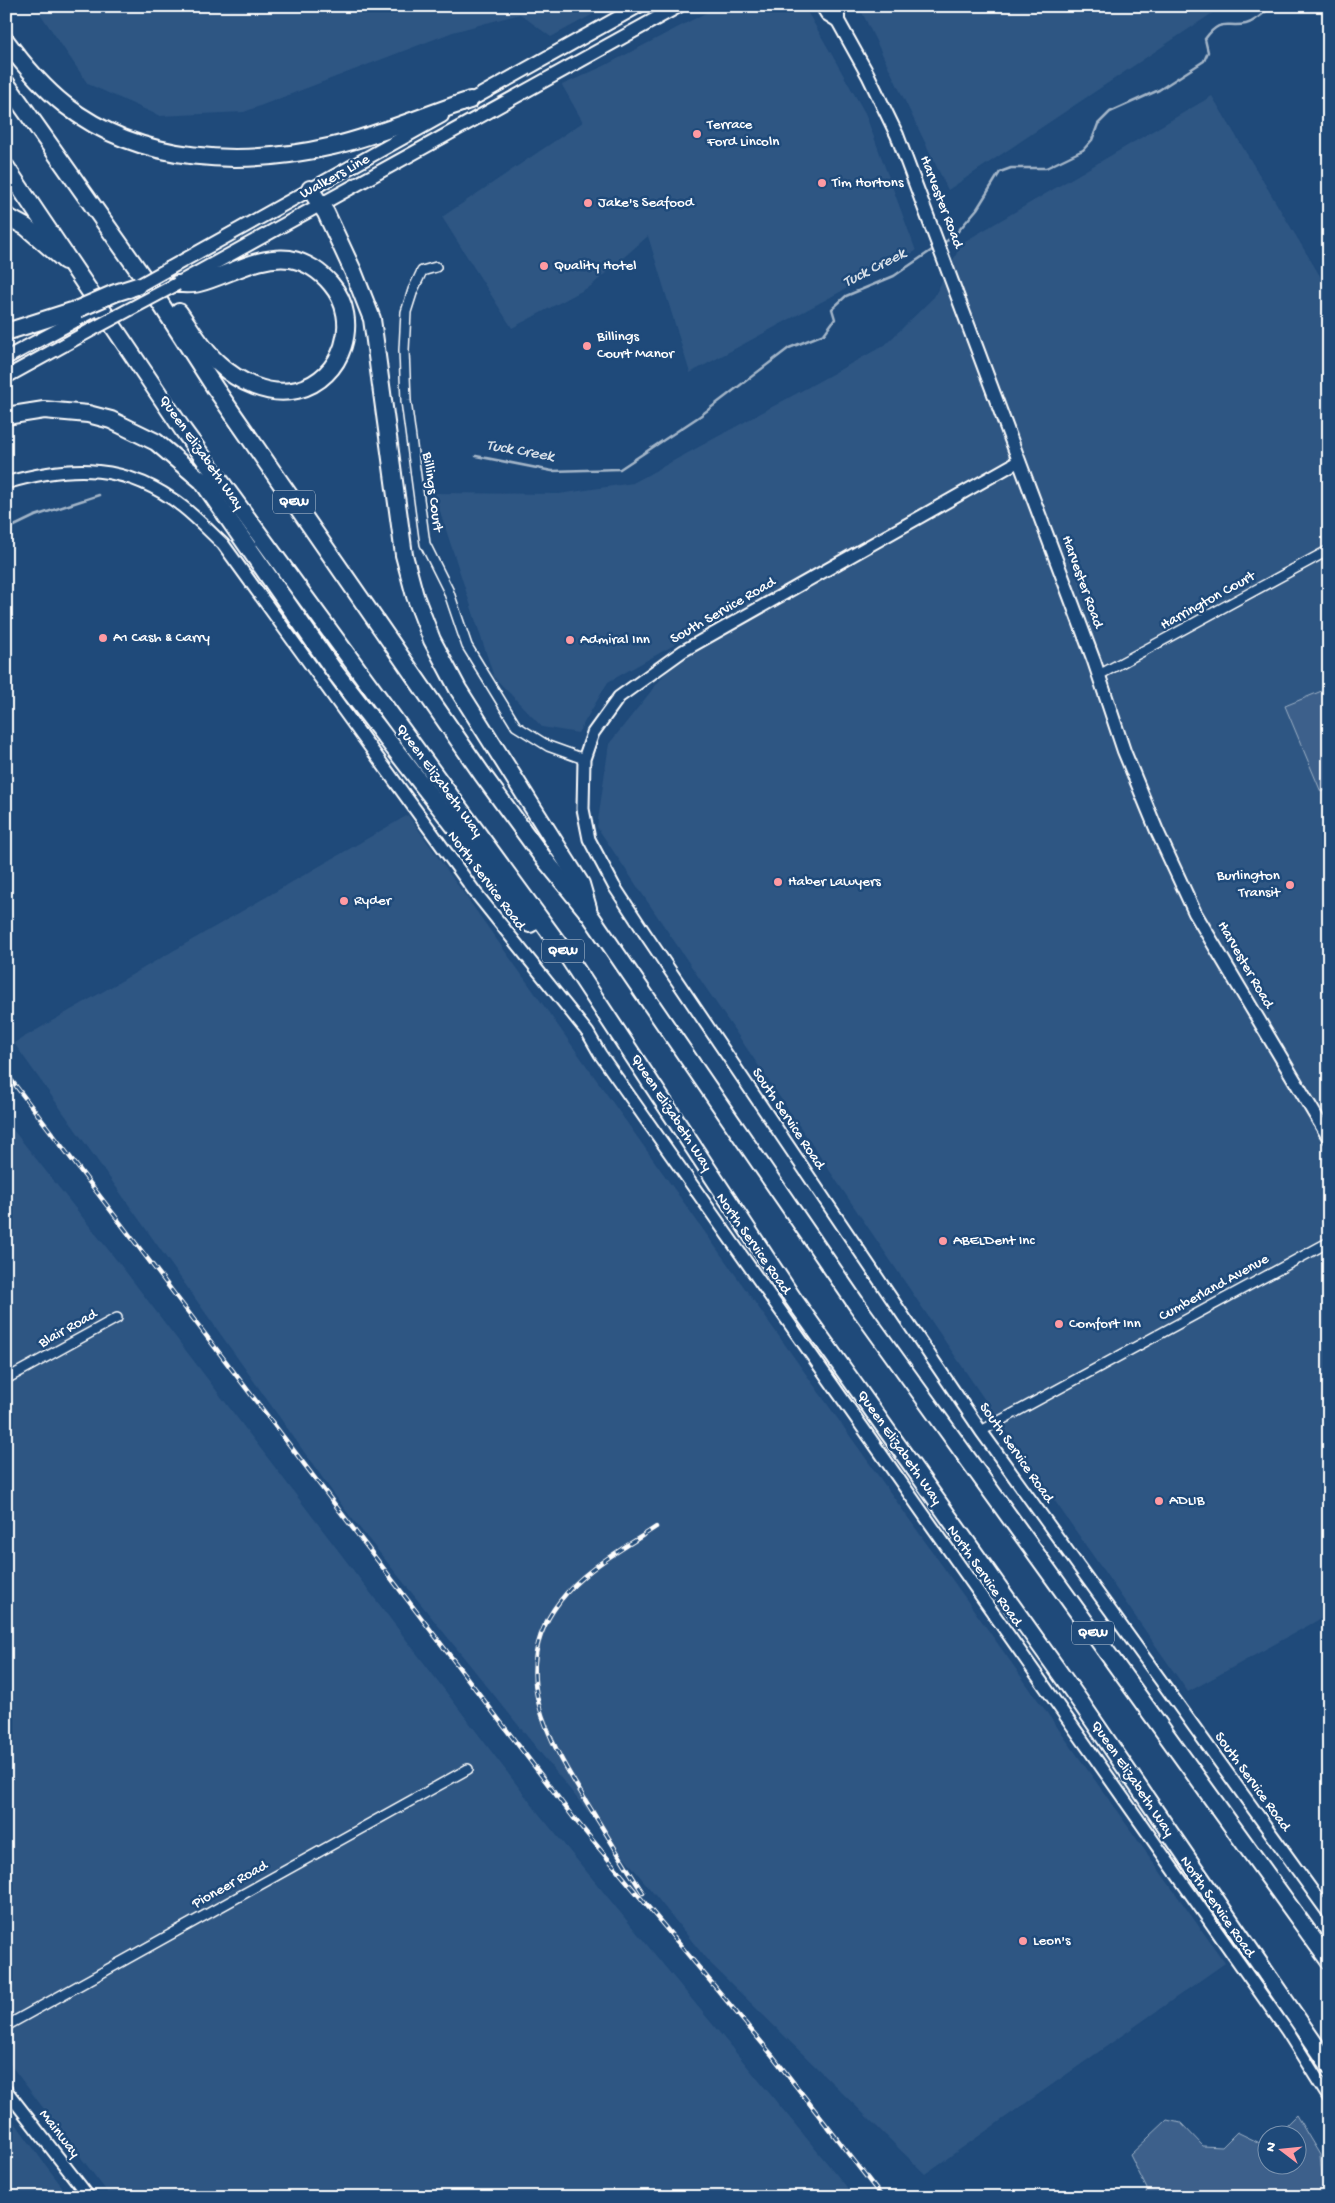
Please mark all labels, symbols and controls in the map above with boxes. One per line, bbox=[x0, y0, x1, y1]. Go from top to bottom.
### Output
place label: Terrace Ford Lincoln bbox=[706, 116, 779, 151]
marker: Terrace Ford Lincoln bbox=[691, 128, 703, 140]
street label: Walkers Line bbox=[297, 150, 373, 203]
street label: Harvester Road bbox=[915, 153, 967, 252]
place label: Tim Hortons bbox=[831, 174, 904, 192]
marker: Tim Hortons bbox=[816, 177, 828, 189]
place label: Jake's Seafood bbox=[598, 194, 695, 212]
marker: Jake's Seafood bbox=[582, 197, 594, 209]
water label: Tuck Creek bbox=[840, 244, 911, 293]
place label: Quality Hotel bbox=[554, 257, 637, 275]
marker: Quality Hotel bbox=[538, 260, 550, 272]
place label: Billings Court Manor bbox=[596, 328, 676, 363]
marker: Billings Court Manor bbox=[581, 340, 593, 352]
street label: Queen Elizabeth Way bbox=[155, 392, 248, 514]
water label: Tuck Creek bbox=[485, 437, 557, 468]
street label: Billings Court bbox=[417, 450, 447, 535]
road number: QEW bbox=[273, 491, 315, 514]
street label: Harvester Road bbox=[1057, 533, 1108, 632]
street label: Harrington Court bbox=[1158, 567, 1260, 634]
street label: South Service Road bbox=[667, 573, 780, 648]
place label: A1 Cash & Carry bbox=[113, 629, 211, 647]
place label: Admiral Inn bbox=[580, 631, 650, 649]
marker: A1 Cash & Carry bbox=[97, 632, 109, 644]
marker: Admiral Inn bbox=[564, 634, 576, 646]
street label: Queen Elizabeth Way bbox=[392, 721, 487, 842]
street label: North Service Road bbox=[443, 828, 530, 935]
place label: Burlington Transit bbox=[1216, 867, 1282, 902]
place label: Haber Lawyers bbox=[788, 873, 881, 891]
marker: Haber Lawyers bbox=[772, 876, 784, 888]
marker: Burlington Transit bbox=[1284, 879, 1296, 891]
place label: Ryder bbox=[354, 892, 393, 910]
marker: Ryder bbox=[338, 895, 350, 907]
street label: Harvester Road bbox=[1213, 918, 1278, 1013]
road number: QEW bbox=[542, 939, 584, 962]
street label: Queen Elizabeth Way bbox=[626, 1051, 716, 1175]
street label: South Service Road bbox=[747, 1065, 829, 1174]
street label: North Service Road bbox=[711, 1190, 795, 1299]
place label: ABELDent Inc bbox=[953, 1232, 1035, 1250]
marker: ABELDent Inc bbox=[937, 1235, 949, 1247]
street label: Cumberland Avenue bbox=[1156, 1250, 1272, 1326]
street label: Blair Road bbox=[35, 1305, 101, 1353]
place label: Comfort Inn bbox=[1069, 1315, 1141, 1333]
marker: Comfort Inn bbox=[1053, 1318, 1065, 1330]
street label: Queen Elizabeth Way bbox=[853, 1387, 946, 1509]
street label: South Service Road bbox=[975, 1399, 1058, 1508]
place label: ADLIB bbox=[1169, 1492, 1205, 1510]
marker: ADLIB bbox=[1153, 1495, 1165, 1507]
street label: North Service Road bbox=[942, 1522, 1026, 1631]
road number: QEW bbox=[1072, 1622, 1114, 1645]
street label: Queen Elizabeth Way bbox=[1087, 1718, 1178, 1841]
street label: South Service Road bbox=[1210, 1729, 1295, 1836]
street label: North Service Road bbox=[1175, 1853, 1259, 1962]
street label: Pioneer Road bbox=[188, 1856, 272, 1914]
place label: Leon's bbox=[1033, 1932, 1071, 1950]
marker: Leon's bbox=[1017, 1935, 1029, 1947]
street label: Mainway bbox=[35, 2106, 84, 2162]
north arrow bbox=[1258, 2126, 1308, 2176]
text: N bbox=[1262, 2140, 1281, 2154]

